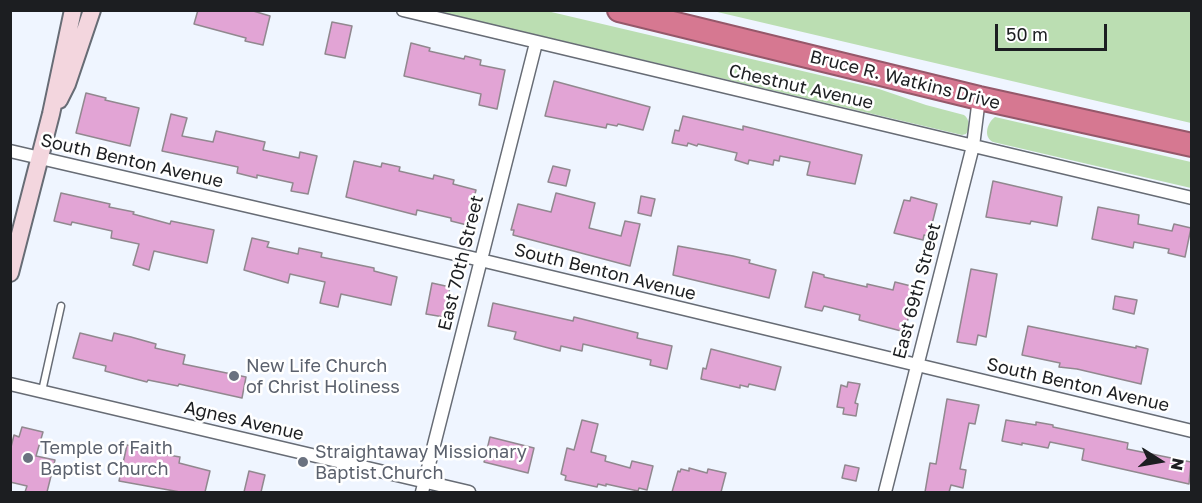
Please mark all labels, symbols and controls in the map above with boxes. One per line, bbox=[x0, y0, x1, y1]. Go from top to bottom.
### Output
scale bar bbox=[998, 12, 1110, 50]
text: 50 m bbox=[1006, 23, 1048, 45]
street label: Bruce R. Watkins Drive bbox=[808, 46, 1002, 114]
street label: Chestnut Avenue bbox=[727, 60, 875, 114]
street label: South Benton Avenue bbox=[39, 130, 225, 192]
street label: East 70th Street bbox=[434, 193, 488, 333]
street label: East 69th Street bbox=[888, 221, 946, 361]
street label: South Benton Avenue bbox=[512, 239, 698, 305]
street label: South Benton Avenue bbox=[985, 354, 1171, 416]
place label: New Life Church of Christ Holiness bbox=[246, 355, 400, 398]
marker: New Life Church of Christ Holiness bbox=[227, 369, 241, 383]
street label: Agnes Avenue bbox=[182, 397, 306, 445]
north arrow bbox=[1130, 431, 1190, 491]
place label: Temple of Faith Baptist Church bbox=[40, 437, 173, 480]
place label: Straightaway Missionary Baptist Church bbox=[315, 441, 527, 484]
marker: Temple of Faith Baptist Church bbox=[21, 451, 35, 465]
marker: Straightaway Missionary Baptist Church bbox=[296, 455, 310, 469]
text: N bbox=[1167, 457, 1189, 472]

